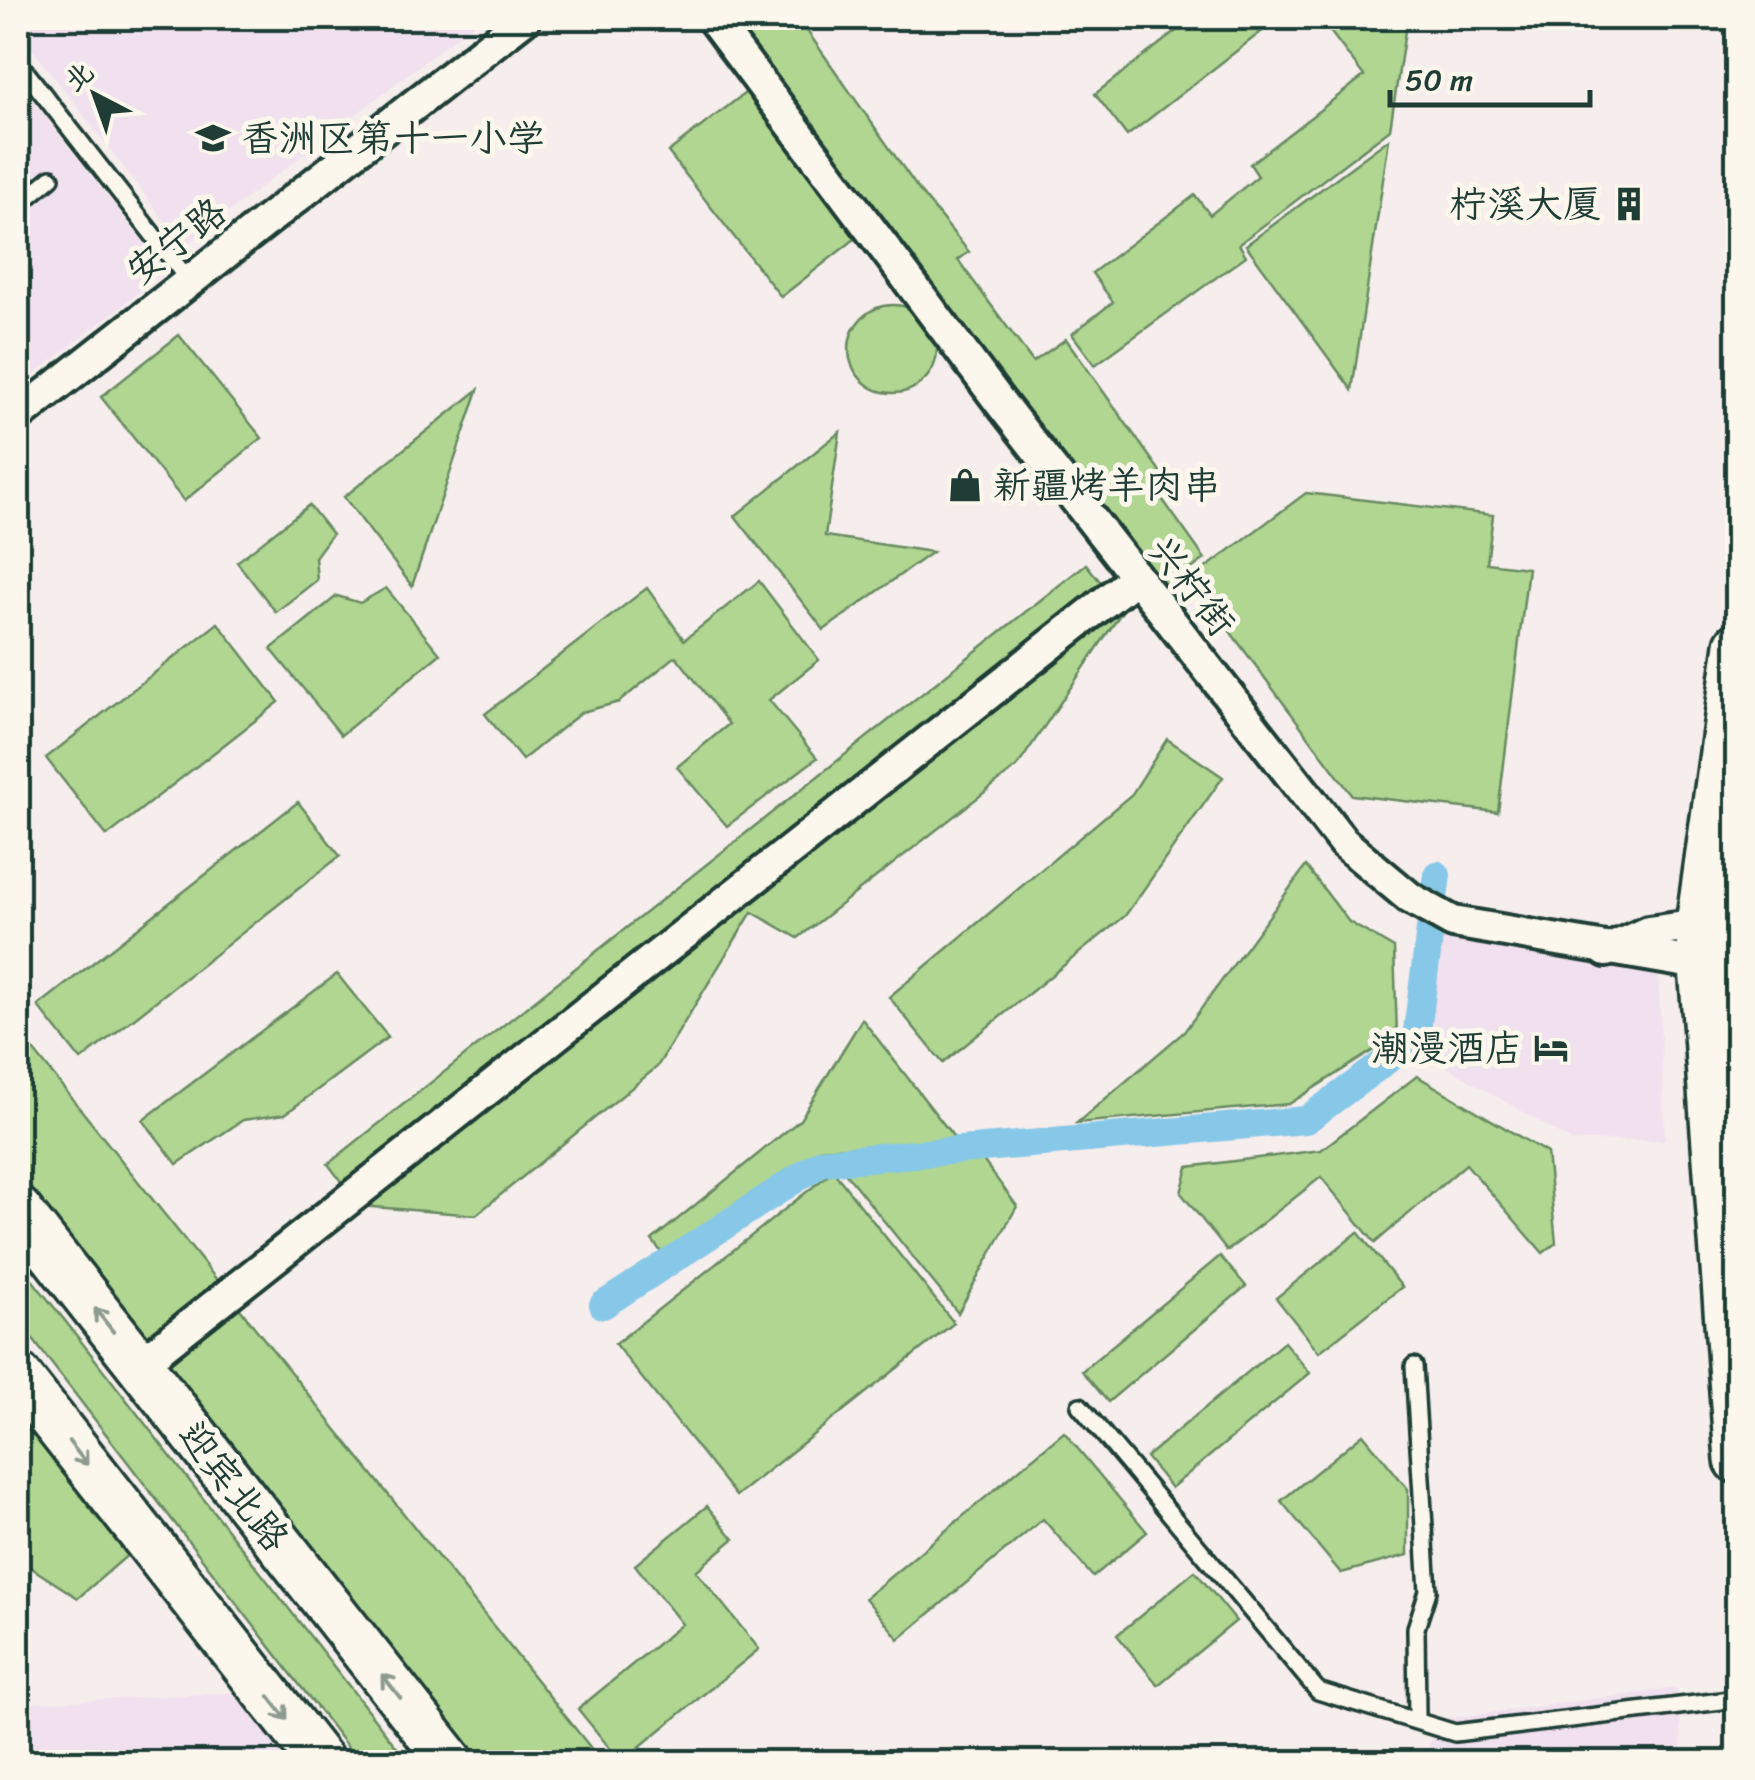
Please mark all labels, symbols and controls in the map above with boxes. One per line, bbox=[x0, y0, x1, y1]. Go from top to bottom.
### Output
north arrow bbox=[45, 45, 145, 145]
scale bar bbox=[1390, 45, 1590, 107]
text: 北 bbox=[52, 49, 106, 104]
text: 50 m bbox=[1405, 53, 1473, 107]
place label: 香洲区第十一小学 bbox=[241, 105, 545, 172]
school or university icon: 香洲区第十一小学 bbox=[194, 119, 232, 157]
place label: 柠溪大厦 bbox=[1449, 171, 1601, 238]
street label: 安宁路 bbox=[111, 180, 242, 303]
building icon: 柠溪大厦 bbox=[1610, 185, 1648, 223]
place label: 新疆烤羊肉串 bbox=[993, 452, 1221, 519]
shop icon: 新疆烤羊肉串 bbox=[946, 466, 984, 504]
street label: 兴柠街 bbox=[1130, 521, 1253, 652]
place label: 潮漫酒店 bbox=[1371, 1015, 1523, 1082]
hotel icon: 潮漫酒店 bbox=[1532, 1029, 1570, 1067]
one-way arrow bbox=[93, 1307, 114, 1334]
street label: 迎宾北路 bbox=[160, 1406, 307, 1567]
one-way arrow bbox=[67, 1439, 88, 1466]
one-way arrow bbox=[380, 1673, 401, 1700]
one-way arrow bbox=[267, 1695, 289, 1721]

